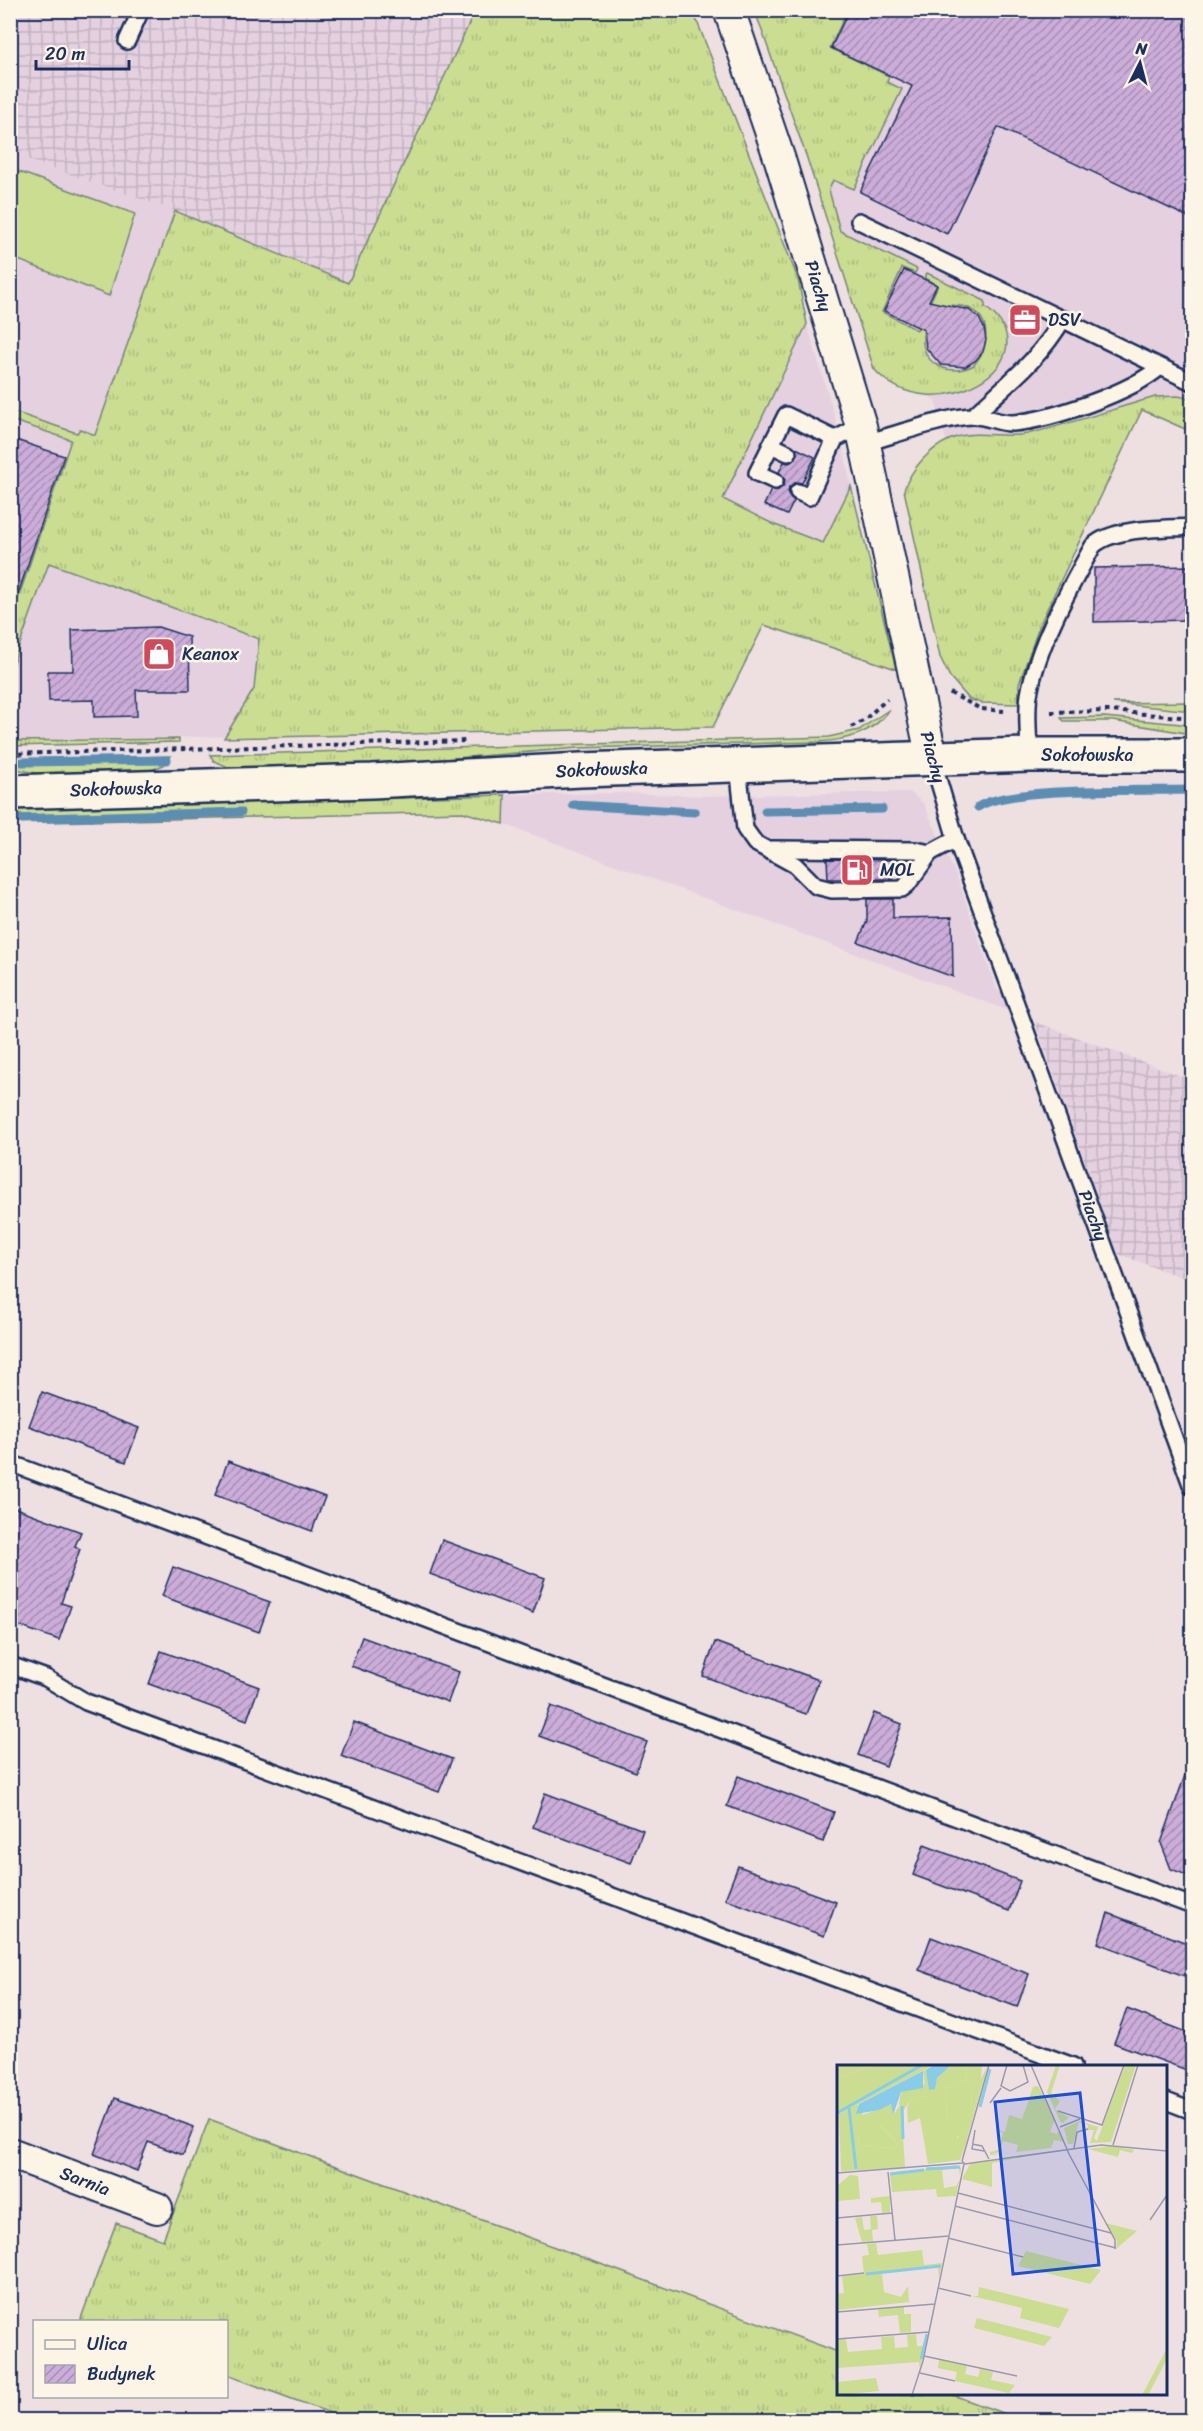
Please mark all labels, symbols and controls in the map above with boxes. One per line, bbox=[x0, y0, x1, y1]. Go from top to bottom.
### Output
scale bar bbox=[36, 33, 129, 71]
north arrow bbox=[1110, 33, 1170, 93]
text: N bbox=[1133, 33, 1149, 64]
text: 20 m bbox=[45, 38, 85, 70]
street label: Piachy bbox=[795, 256, 842, 316]
office icon: DSV bbox=[1007, 302, 1043, 338]
place label: DSV bbox=[1048, 304, 1082, 336]
shop icon: Keanox bbox=[141, 636, 177, 672]
place label: Keanox bbox=[182, 638, 240, 670]
street label: Piachy bbox=[911, 727, 955, 787]
street label: Sokołowska bbox=[1041, 739, 1134, 771]
street label: Sokołowska bbox=[555, 752, 648, 787]
street label: Sokołowska bbox=[69, 771, 163, 806]
fuel station icon: MOL bbox=[839, 852, 875, 888]
place label: MOL bbox=[880, 854, 915, 886]
street label: Piachy bbox=[1069, 1185, 1117, 1246]
inset map bbox=[837, 2065, 1167, 2395]
street label: Sarnia bbox=[55, 2157, 115, 2205]
legend bbox=[33, 2320, 228, 2398]
text: Ulica bbox=[87, 2328, 128, 2360]
text: Budynek bbox=[87, 2358, 156, 2390]

